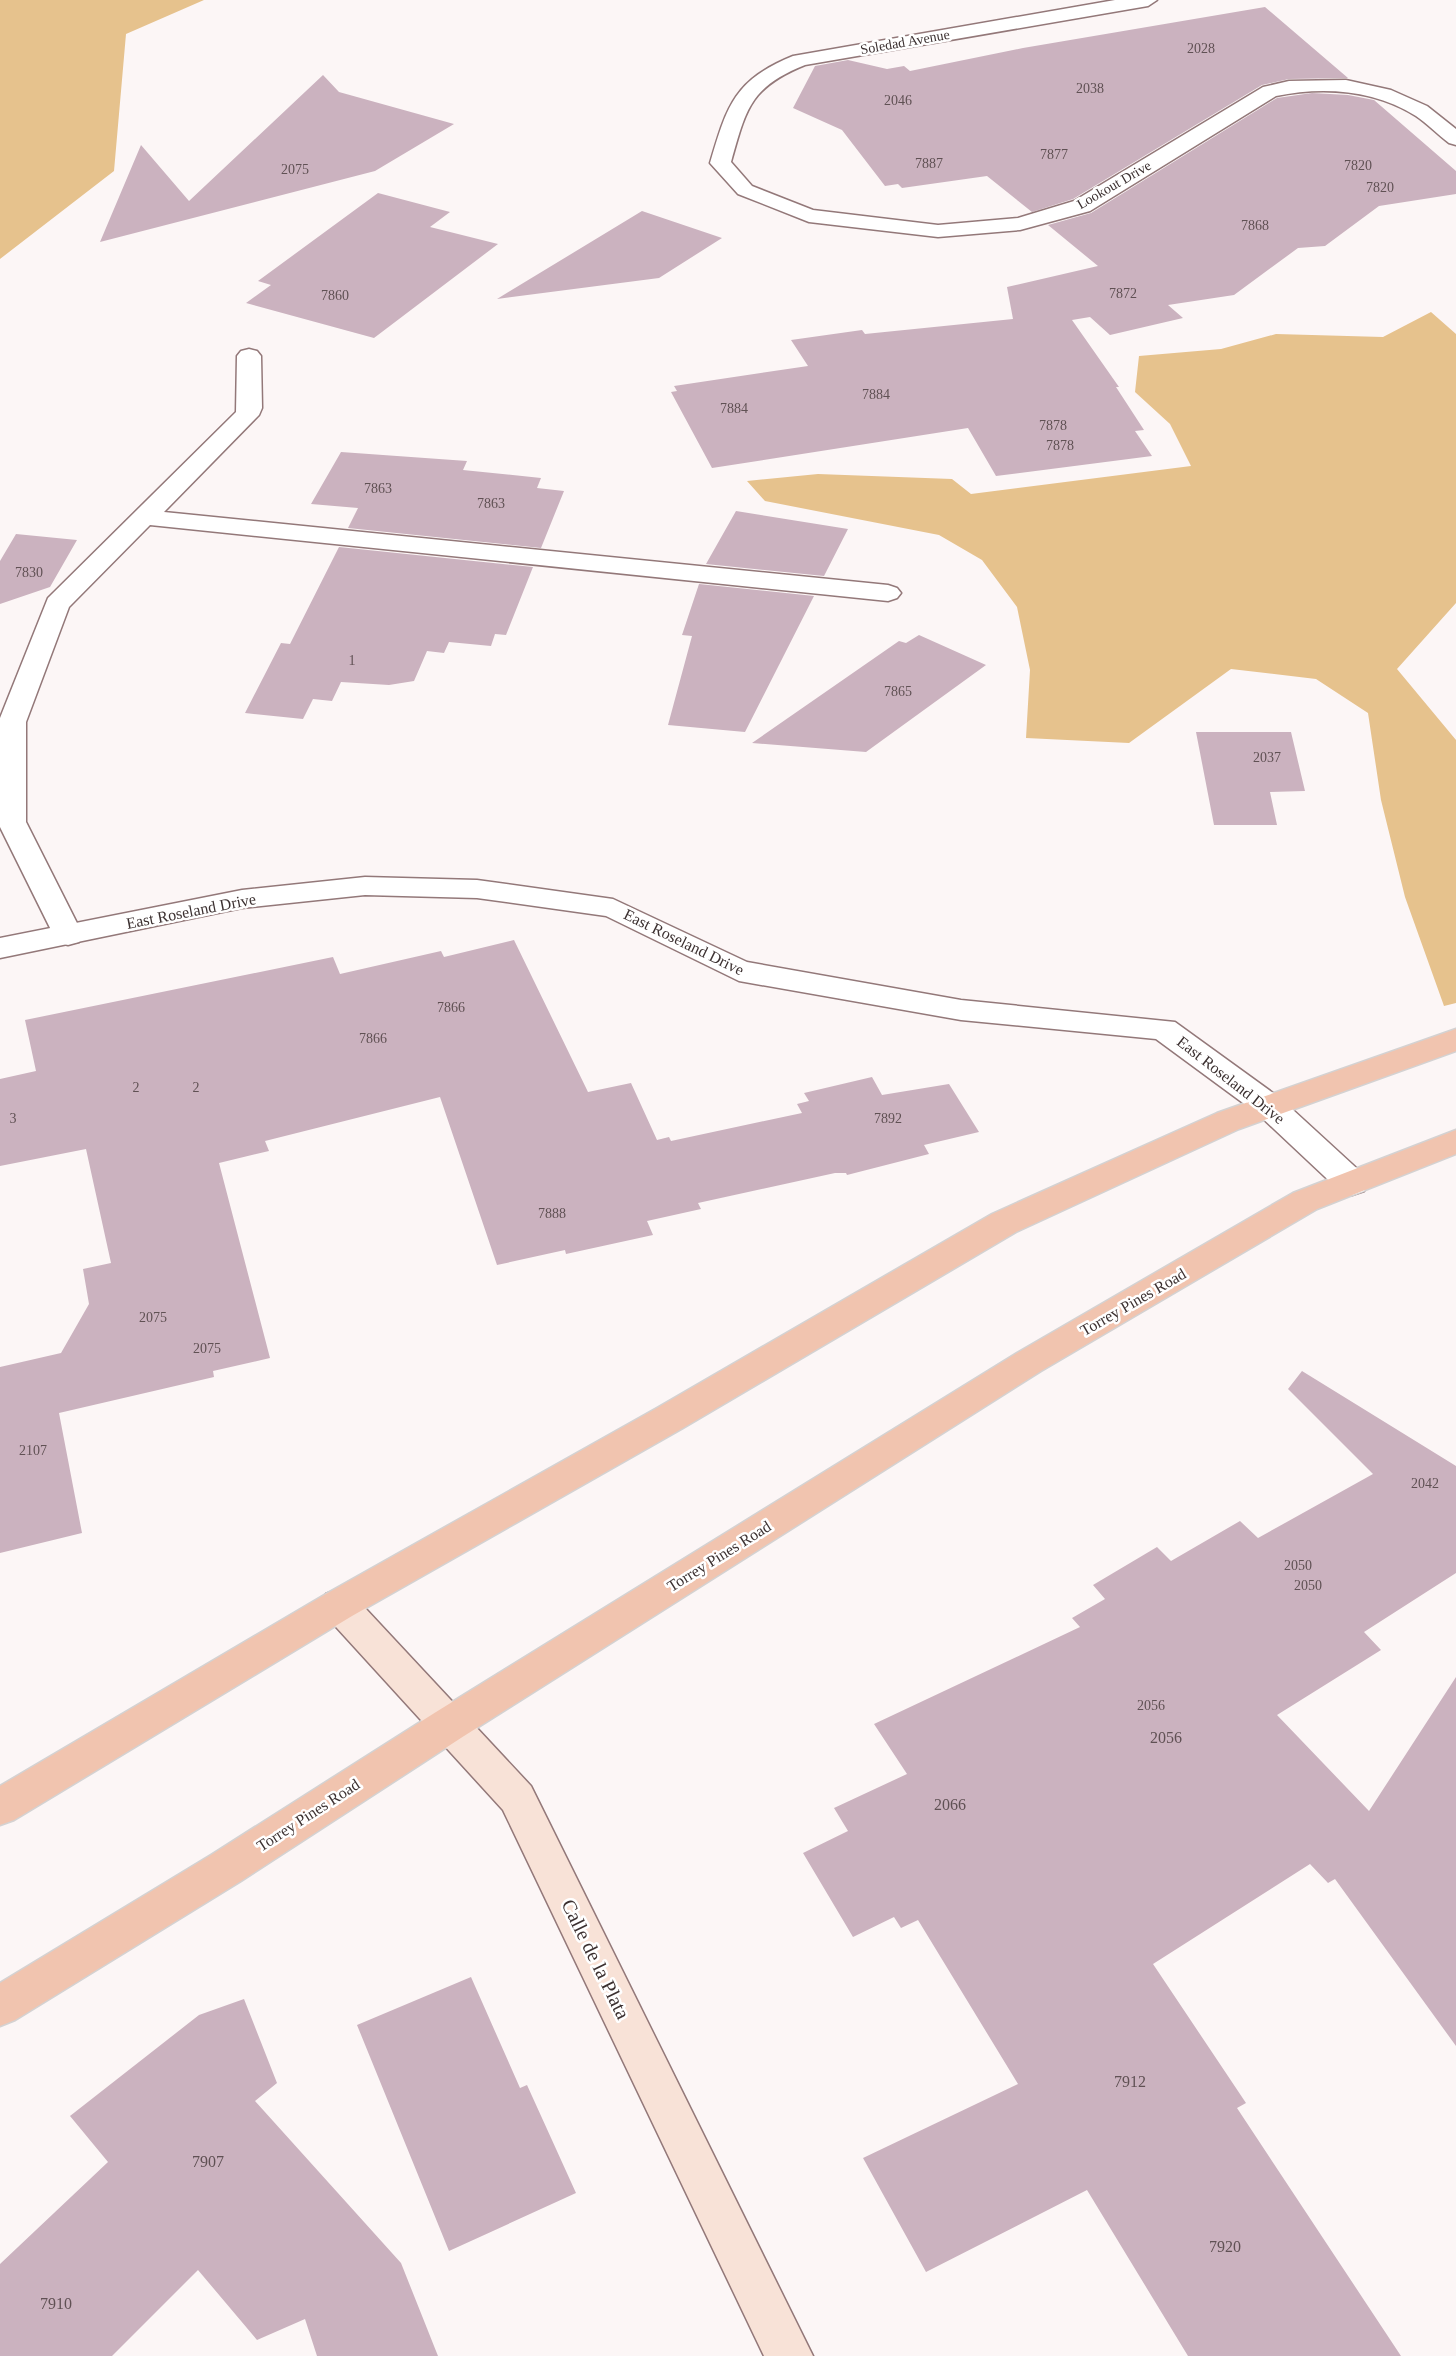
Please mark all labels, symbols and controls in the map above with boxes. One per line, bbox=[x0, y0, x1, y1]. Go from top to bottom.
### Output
street label: Soledad Avenue bbox=[859, 27, 951, 57]
house number: 2028 bbox=[1187, 41, 1215, 56]
house number: 2038 bbox=[1076, 81, 1104, 96]
house number: 2046 bbox=[884, 93, 912, 108]
house number: 7877 bbox=[1040, 147, 1068, 162]
house number: 7887 bbox=[915, 156, 943, 171]
street label: Lookout Drive bbox=[1074, 158, 1154, 212]
house number: 7820 bbox=[1344, 158, 1372, 173]
house number: 2075 bbox=[281, 162, 309, 177]
house number: 7820 bbox=[1366, 180, 1394, 195]
house number: 7868 bbox=[1241, 218, 1269, 233]
house number: 7872 bbox=[1109, 286, 1137, 301]
house number: 7860 bbox=[321, 288, 349, 303]
house number: 7884 bbox=[862, 387, 890, 402]
house number: 7884 bbox=[720, 401, 748, 416]
house number: 7878 bbox=[1039, 418, 1067, 433]
house number: 7878 bbox=[1046, 438, 1074, 453]
house number: 7863 bbox=[364, 481, 392, 496]
house number: 7863 bbox=[477, 496, 505, 511]
house number: 7830 bbox=[15, 565, 43, 580]
house number: 1 bbox=[349, 653, 356, 668]
house number: 7865 bbox=[884, 684, 912, 699]
house number: 2037 bbox=[1253, 750, 1281, 765]
street label: East Roseland Drive bbox=[125, 890, 257, 932]
street label: East Roseland Drive bbox=[621, 906, 747, 978]
house number: 7866 bbox=[437, 1000, 465, 1015]
house number: 7866 bbox=[359, 1031, 387, 1046]
street label: East Roseland Drive bbox=[1174, 1033, 1288, 1127]
house number: 2 bbox=[133, 1080, 140, 1095]
house number: 2 bbox=[193, 1080, 200, 1095]
house number: 3 bbox=[10, 1111, 17, 1126]
house number: 7892 bbox=[874, 1111, 902, 1126]
house number: 7888 bbox=[538, 1206, 566, 1221]
street label: Torrey Pines Road bbox=[1077, 1265, 1189, 1340]
house number: 2075 bbox=[139, 1310, 167, 1325]
house number: 2075 bbox=[193, 1341, 221, 1356]
house number: 2107 bbox=[19, 1443, 47, 1458]
house number: 2042 bbox=[1411, 1476, 1439, 1491]
street label: Torrey Pines Road bbox=[664, 1517, 774, 1596]
house number: 2050 bbox=[1284, 1558, 1312, 1573]
house number: 2050 bbox=[1294, 1578, 1322, 1593]
house number: 2056 bbox=[1137, 1698, 1165, 1713]
house number: 2056 bbox=[1150, 1729, 1182, 1746]
street label: Torrey Pines Road bbox=[254, 1776, 363, 1855]
house number: 2066 bbox=[934, 1796, 966, 1813]
street label: Calle de la Plata bbox=[558, 1896, 635, 2023]
house number: 7912 bbox=[1114, 2073, 1146, 2090]
house number: 7907 bbox=[192, 2153, 224, 2170]
house number: 7920 bbox=[1209, 2238, 1241, 2255]
house number: 7910 bbox=[40, 2295, 72, 2312]

